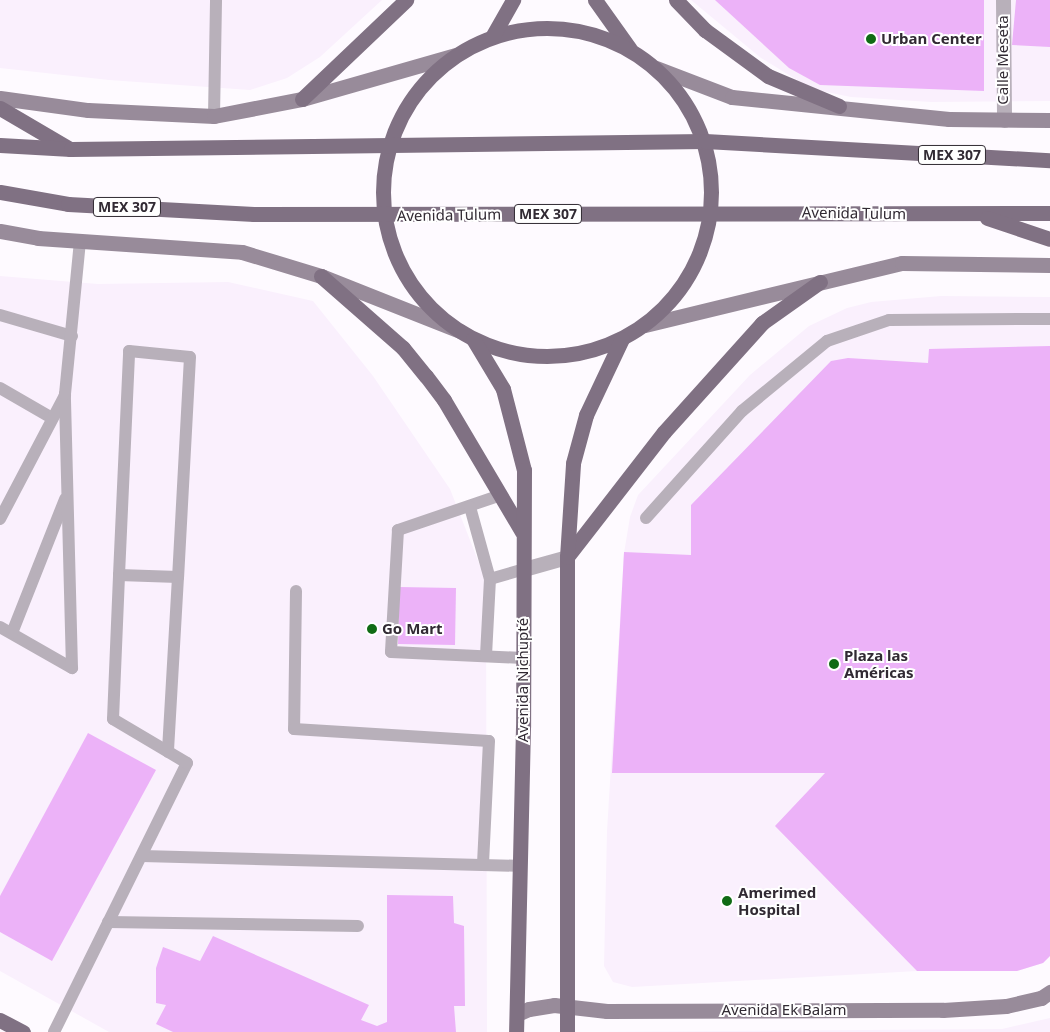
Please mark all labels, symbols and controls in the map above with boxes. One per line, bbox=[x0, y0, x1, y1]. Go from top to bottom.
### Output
street label: Calle Meseta bbox=[994, 15, 1012, 105]
place label: Urban Center bbox=[881, 30, 982, 48]
marker: Urban Center bbox=[865, 33, 877, 45]
road number: MEX 307 bbox=[917, 144, 987, 166]
road number: MEX 307 bbox=[92, 196, 162, 218]
road number: MEX 307 bbox=[513, 202, 583, 225]
street label: Avenida Tulum bbox=[802, 203, 906, 223]
street label: Avenida Tulum bbox=[397, 205, 501, 225]
street label: Avenida Nichupté bbox=[514, 618, 532, 742]
place label: Go Mart bbox=[382, 620, 442, 638]
marker: Go Mart bbox=[366, 623, 378, 635]
place label: Plaza las Américas bbox=[844, 646, 913, 681]
marker: Plaza las Américas bbox=[828, 658, 840, 670]
place label: Amerimed Hospital bbox=[738, 883, 816, 918]
marker: Amerimed Hospital bbox=[720, 894, 734, 908]
street label: Avenida Ek Balam bbox=[721, 1001, 847, 1019]

